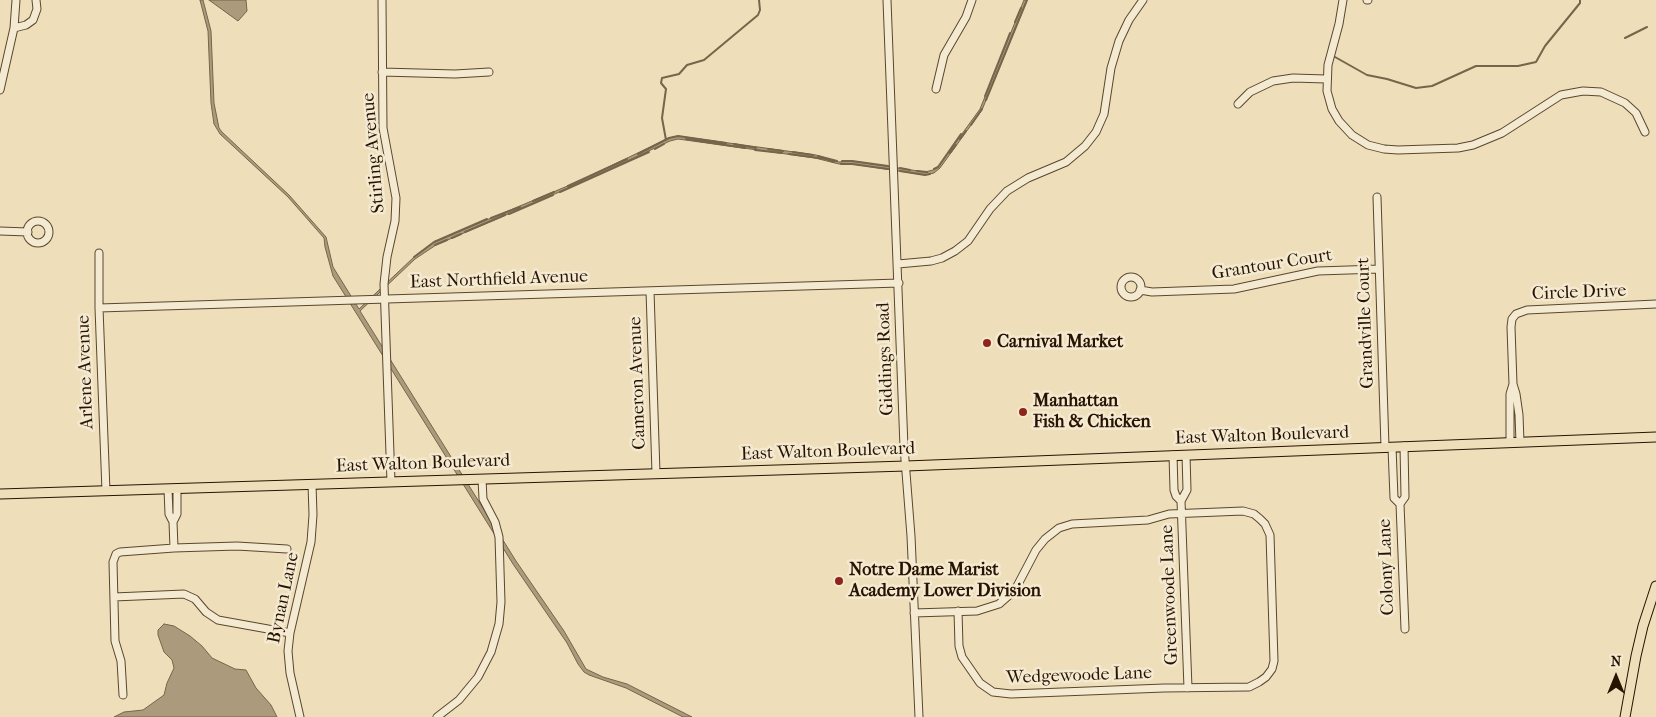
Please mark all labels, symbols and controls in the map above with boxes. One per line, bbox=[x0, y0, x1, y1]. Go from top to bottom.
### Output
street label: Stirling Avenue bbox=[358, 92, 390, 214]
street label: Grantour Court bbox=[1210, 245, 1334, 285]
street label: Grandville Court bbox=[1353, 257, 1379, 389]
street label: East Northfield Avenue bbox=[410, 266, 588, 294]
street label: Circle Drive bbox=[1531, 281, 1627, 305]
street label: Giddings Road bbox=[873, 302, 899, 416]
street label: Arlene Avenue bbox=[73, 315, 99, 429]
street label: Cameron Avenue bbox=[625, 316, 651, 450]
place label: Carnival Market bbox=[997, 332, 1123, 354]
marker: Carnival Market bbox=[981, 337, 993, 349]
place label: Manhattan Fish & Chicken bbox=[1033, 391, 1151, 434]
marker: Manhattan Fish & Chicken bbox=[1017, 406, 1029, 418]
street label: East Walton Boulevard bbox=[1174, 422, 1350, 450]
street label: East Walton Boulevard bbox=[740, 438, 916, 466]
street label: East Walton Boulevard bbox=[335, 450, 511, 478]
street label: Colony Lane bbox=[1375, 518, 1399, 616]
street label: Greenwoode Lane bbox=[1157, 524, 1183, 666]
street label: Bynan Lane bbox=[264, 550, 304, 646]
place label: Notre Dame Marist Academy Lower Division bbox=[849, 560, 1041, 602]
marker: Notre Dame Marist Academy Lower Division bbox=[833, 575, 845, 587]
north arrow bbox=[1591, 652, 1641, 702]
text: N bbox=[1611, 653, 1621, 670]
street label: Wedgewoode Lane bbox=[1006, 663, 1152, 689]

